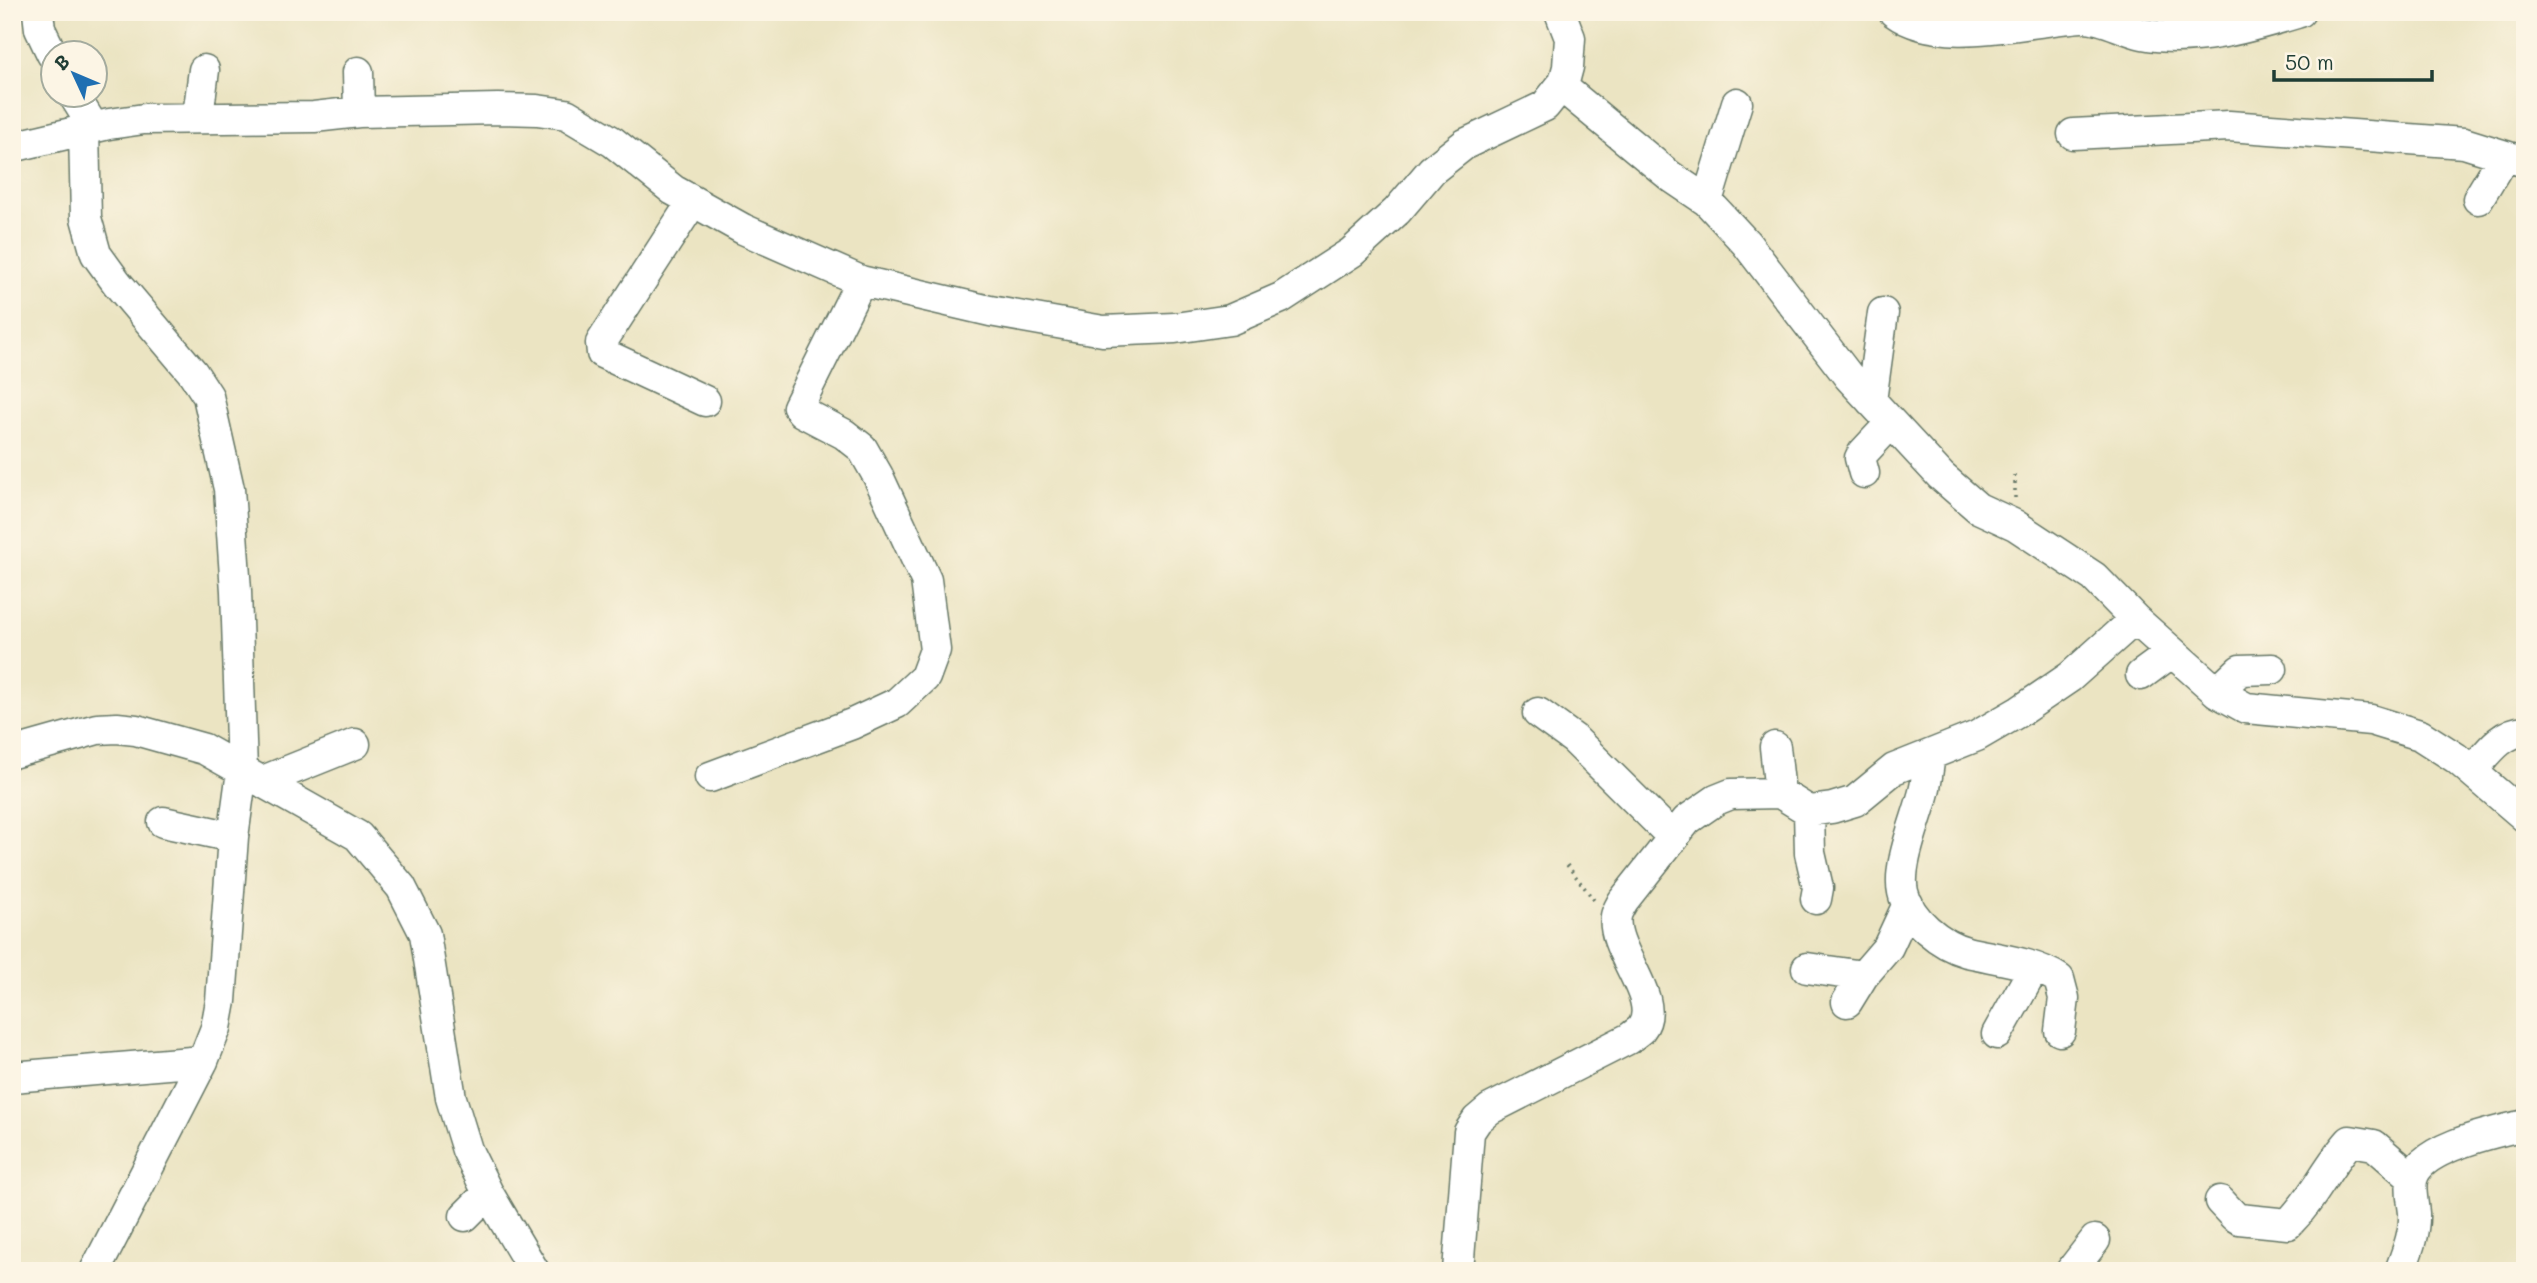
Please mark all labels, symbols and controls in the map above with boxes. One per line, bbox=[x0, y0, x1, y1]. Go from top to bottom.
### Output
north arrow bbox=[38, 38, 108, 108]
scale bar bbox=[2274, 38, 2432, 82]
text: 50 m bbox=[2285, 48, 2334, 75]
text: B bbox=[48, 49, 75, 75]

